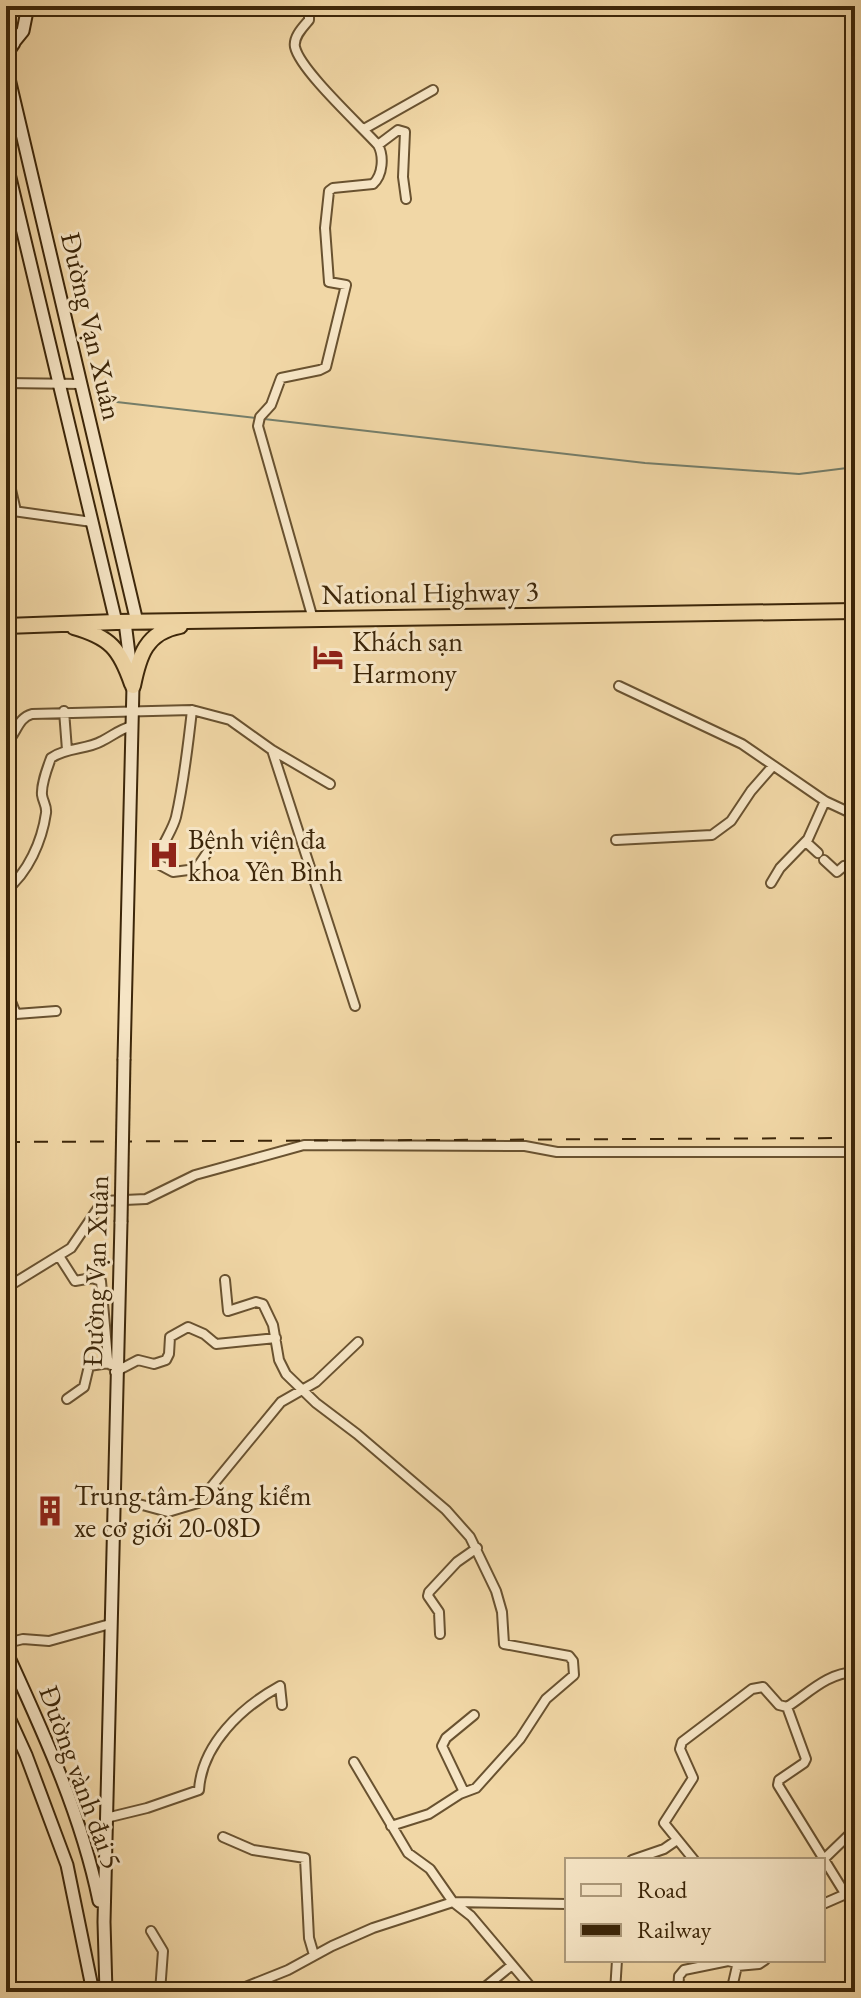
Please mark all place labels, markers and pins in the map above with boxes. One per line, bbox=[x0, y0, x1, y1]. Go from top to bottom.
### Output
place label: Khách sạn Harmony bbox=[352, 623, 463, 691]
hotel icon: Khách sạn Harmony bbox=[311, 640, 345, 674]
place label: Bệnh viện đa khoa Yên Bình bbox=[188, 821, 343, 889]
hospital icon: Bệnh viện đa khoa Yên Bình bbox=[147, 838, 181, 872]
place label: Trung tâm Đăng kiểm xe cơ giới 20-08D bbox=[74, 1477, 312, 1545]
building icon: Trung tâm Đăng kiểm xe cơ giới 20-08D bbox=[33, 1494, 67, 1528]

